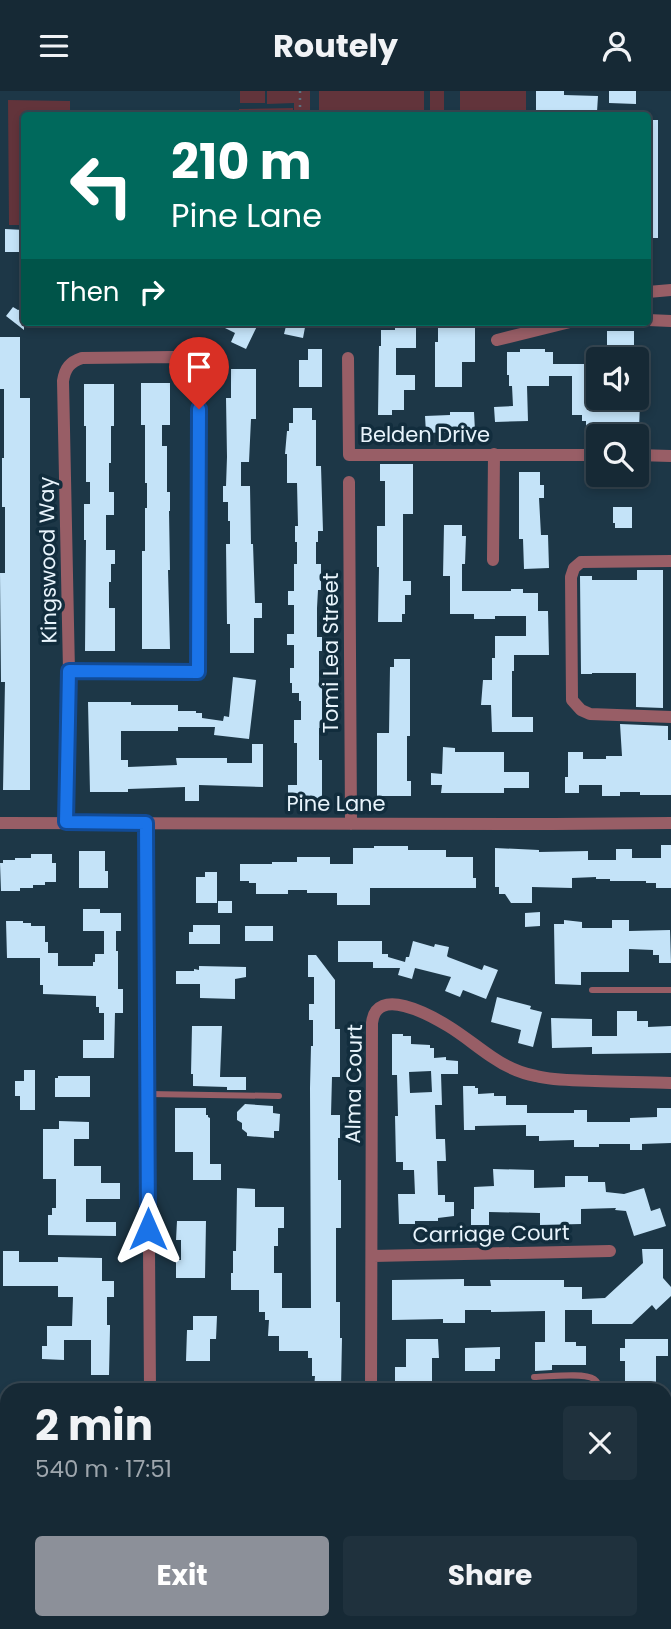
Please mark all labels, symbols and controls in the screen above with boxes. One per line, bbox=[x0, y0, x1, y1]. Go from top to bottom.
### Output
text: Routely bbox=[273, 23, 398, 68]
icon: menu bbox=[35, 27, 73, 65]
icon: person bbox=[598, 27, 636, 65]
text: 210 m bbox=[171, 128, 312, 196]
icon: left bbox=[56, 140, 147, 231]
text: Pine Lane bbox=[171, 193, 322, 238]
icon: right bbox=[133, 273, 171, 311]
text: Then bbox=[56, 274, 119, 310]
pin bbox=[169, 337, 229, 409]
map controls bbox=[586, 347, 649, 487]
button: sound bbox=[586, 347, 649, 410]
icon: arrive bbox=[180, 348, 218, 386]
street label: Belden Drive bbox=[360, 420, 490, 449]
button: search bbox=[586, 424, 649, 487]
street label: Kingswood Way bbox=[32, 476, 63, 644]
street label: Tomi Lea Street bbox=[316, 573, 345, 733]
street label: Pine Lane bbox=[286, 789, 386, 818]
street label: Alma Court bbox=[338, 1024, 369, 1144]
position arrow bbox=[111, 1192, 185, 1266]
street label: Carriage Court bbox=[412, 1218, 570, 1249]
text: 2 min bbox=[35, 1396, 153, 1455]
button: close bbox=[563, 1406, 637, 1480]
text: 540 m · 17:51 bbox=[35, 1453, 172, 1485]
button: Exit bbox=[35, 1536, 329, 1616]
button: Share bbox=[343, 1536, 637, 1616]

